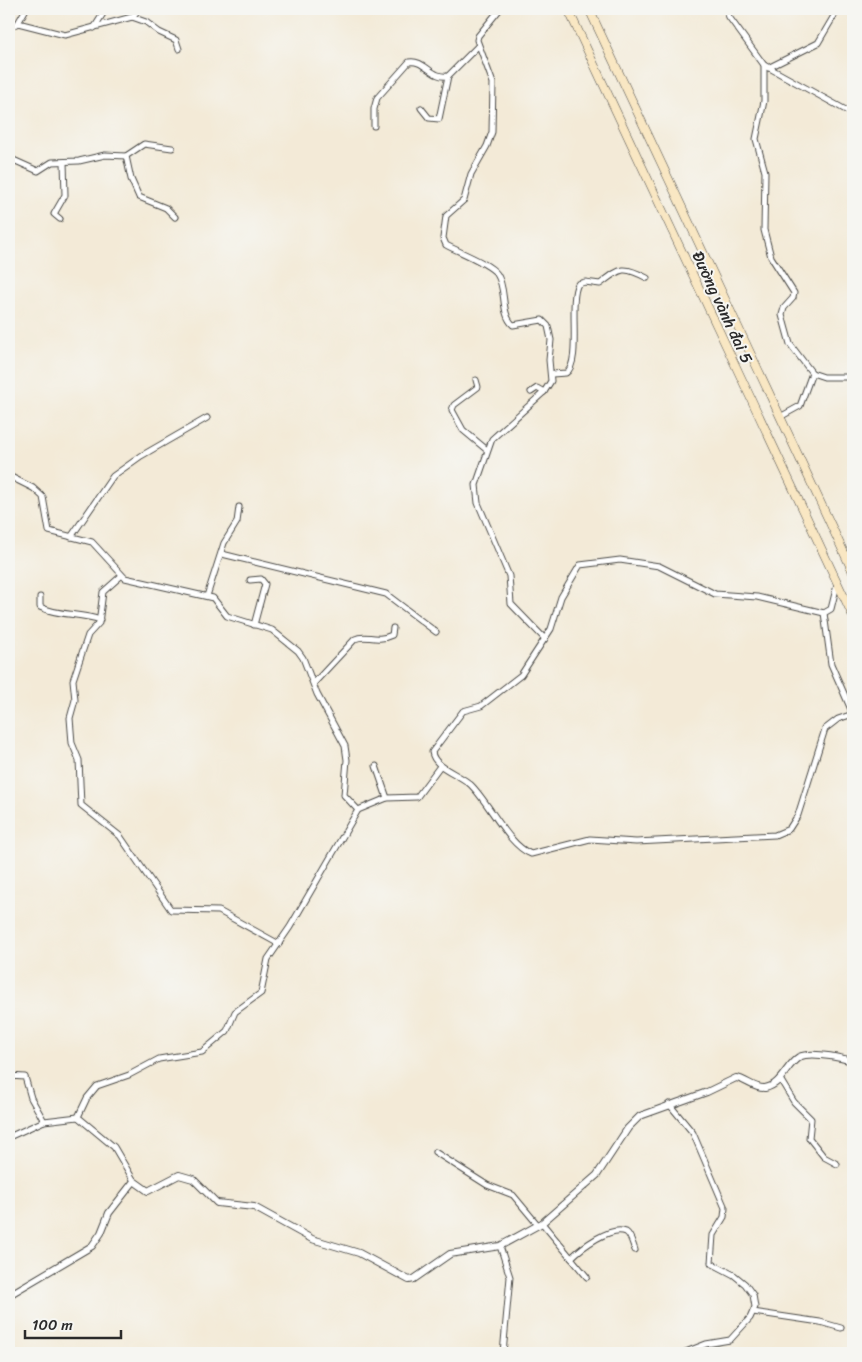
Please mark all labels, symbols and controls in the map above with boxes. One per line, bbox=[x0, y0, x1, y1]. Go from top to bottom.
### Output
street label: Đường vành đai 5 bbox=[684, 246, 761, 369]
scale bar bbox=[25, 1307, 121, 1339]
text: 100 m bbox=[32, 1312, 73, 1338]

